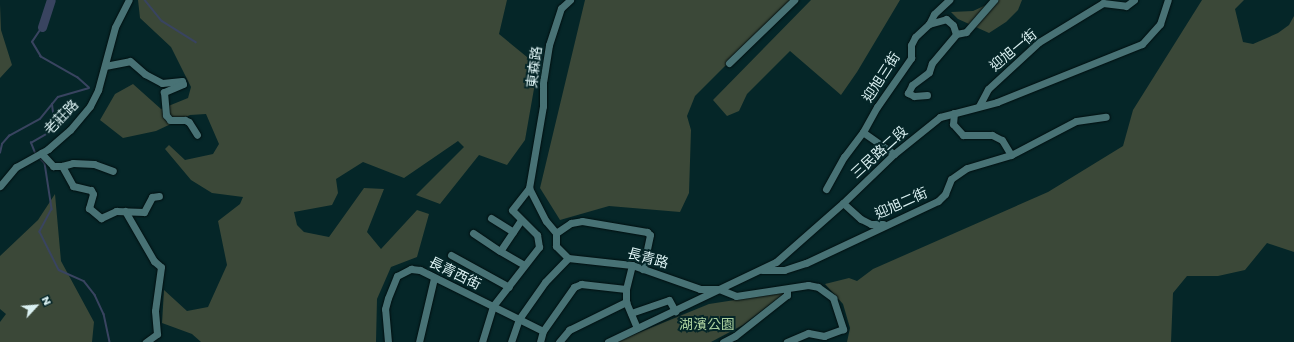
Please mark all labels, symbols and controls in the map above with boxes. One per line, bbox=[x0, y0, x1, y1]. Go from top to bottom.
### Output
street label: 迎旭一街 bbox=[986, 26, 1040, 74]
street label: 東森路 bbox=[523, 45, 545, 89]
street label: 迎旭三街 bbox=[859, 49, 903, 105]
street label: 老莊路 bbox=[40, 96, 82, 138]
street label: 三民路二段 bbox=[847, 122, 911, 182]
street label: 迎旭二街 bbox=[872, 184, 930, 222]
street label: 長青路 bbox=[626, 244, 670, 272]
street label: 長青西街 bbox=[426, 253, 484, 293]
north arrow bbox=[16, 286, 56, 326]
text: N bbox=[38, 294, 56, 308]
park label: 湖濱公園 bbox=[679, 316, 735, 332]

